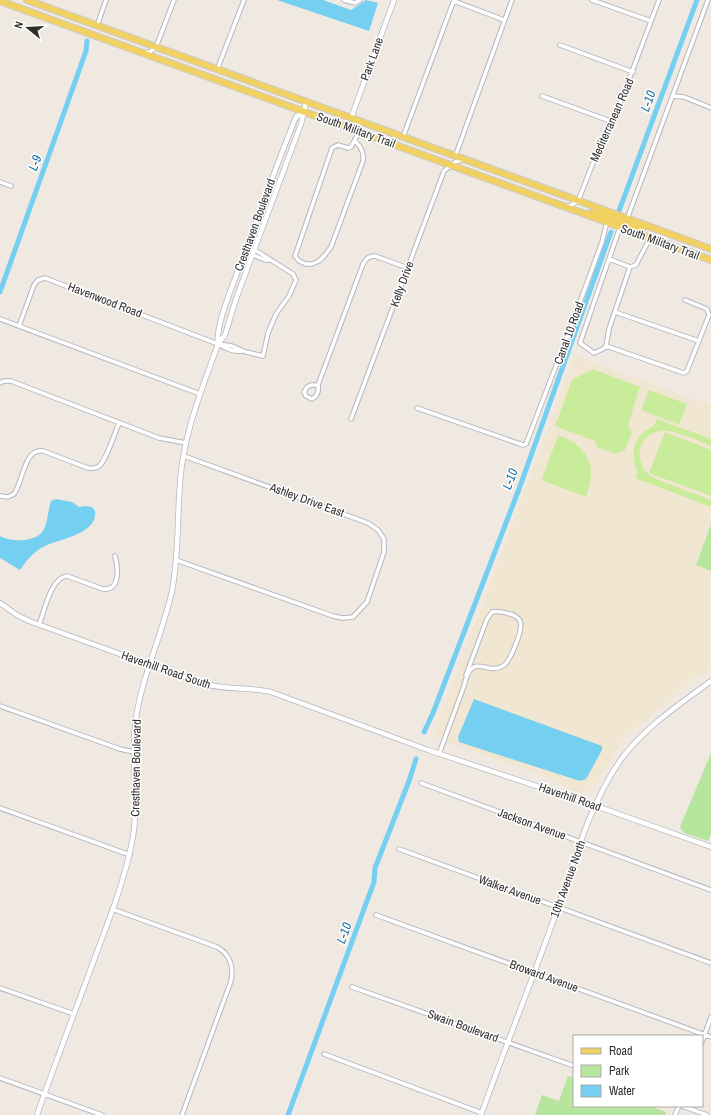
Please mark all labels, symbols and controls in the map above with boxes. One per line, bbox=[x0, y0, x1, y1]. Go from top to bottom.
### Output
north arrow bbox=[8, 8, 48, 48]
text: N bbox=[11, 20, 26, 30]
street label: Park Lane bbox=[357, 35, 387, 83]
street label: Mediterranean Road bbox=[586, 76, 638, 164]
water label: L-10 bbox=[636, 88, 660, 114]
street label: South Military Trail bbox=[314, 108, 398, 152]
water label: L-9 bbox=[24, 153, 46, 173]
street label: Cresthaven Boulevard bbox=[231, 177, 279, 273]
street label: South Military Trail bbox=[618, 220, 702, 264]
street label: Kelly Drive bbox=[386, 259, 418, 309]
street label: Havenwood Road bbox=[66, 279, 144, 321]
street label: Canal 10 Road bbox=[550, 299, 588, 367]
water label: L-10 bbox=[498, 466, 522, 492]
street label: Ashley Drive East bbox=[267, 479, 347, 521]
street label: Haverhill Road South bbox=[119, 647, 213, 693]
street label: Cresthaven Boulevard bbox=[127, 719, 145, 817]
street label: Haverhill Road bbox=[537, 779, 603, 815]
street label: Jackson Avenue bbox=[496, 804, 568, 844]
street label: 10th Avenue North bbox=[547, 838, 589, 920]
street label: Walker Avenue bbox=[476, 871, 544, 909]
water label: L-10 bbox=[332, 920, 356, 946]
street label: Broward Avenue bbox=[507, 956, 581, 996]
street label: Swain Boulevard bbox=[425, 1006, 501, 1046]
legend bbox=[573, 1035, 703, 1107]
text: Road bbox=[609, 1043, 633, 1059]
text: Park bbox=[609, 1063, 629, 1079]
text: Water bbox=[609, 1083, 636, 1099]

